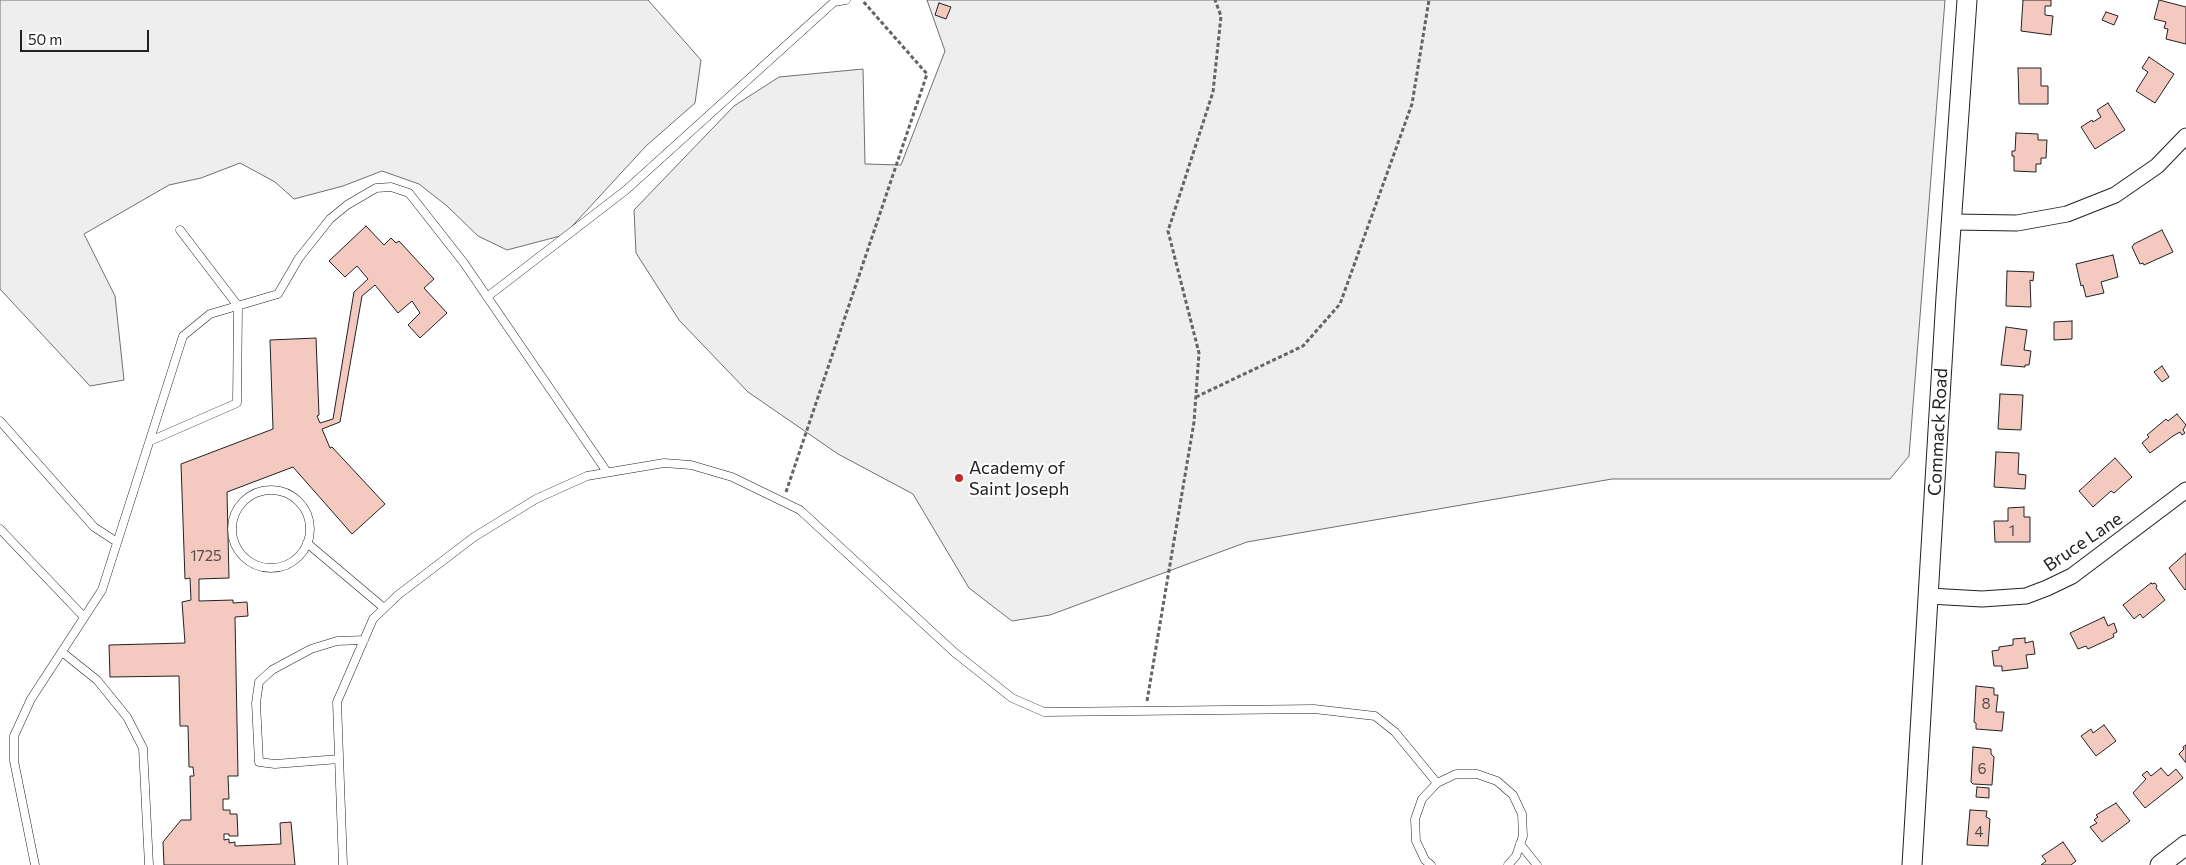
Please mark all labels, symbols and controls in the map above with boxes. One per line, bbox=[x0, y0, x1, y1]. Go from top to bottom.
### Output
scale bar bbox=[22, 20, 151, 52]
text: 50 m bbox=[28, 30, 62, 48]
street label: Commack Road bbox=[1924, 367, 1952, 497]
place label: Academy of Saint Joseph bbox=[969, 457, 1069, 499]
marker: Academy of Saint Joseph bbox=[953, 472, 965, 484]
street label: Bruce Lane bbox=[2040, 508, 2126, 576]
house number: 1 bbox=[2009, 522, 2015, 540]
house number: 1725 bbox=[190, 547, 222, 565]
house number: 8 bbox=[1981, 695, 1991, 713]
house number: 6 bbox=[1977, 760, 1987, 778]
house number: 4 bbox=[1975, 823, 1983, 841]

